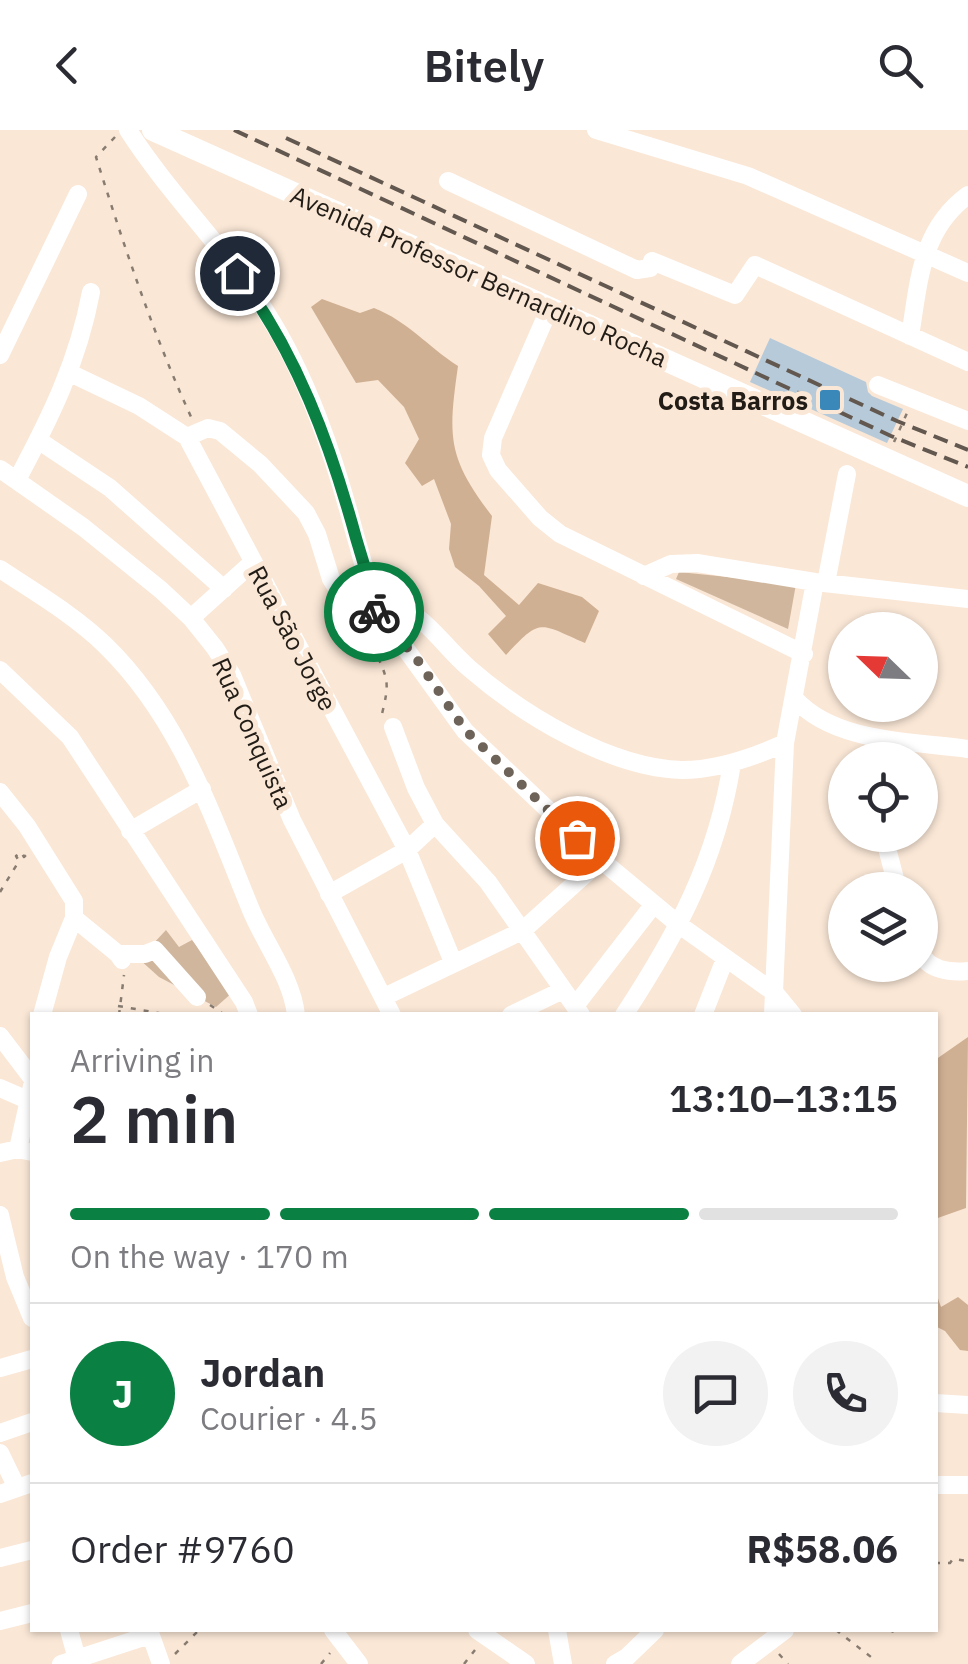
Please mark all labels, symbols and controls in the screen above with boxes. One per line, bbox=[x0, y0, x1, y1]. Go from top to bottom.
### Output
text: Bitely bbox=[424, 36, 544, 94]
icon: back bbox=[40, 38, 95, 93]
icon: search bbox=[873, 38, 928, 93]
street label: Avenida Professor Bernardino Rocha bbox=[286, 178, 672, 374]
pin bbox=[195, 231, 280, 316]
icon: home bbox=[210, 246, 265, 301]
place label: Costa Barros bbox=[658, 384, 808, 417]
marker: Costa Barros bbox=[817, 387, 843, 413]
street label: Rua São Jorge bbox=[241, 560, 345, 716]
courier bbox=[324, 562, 424, 662]
icon: bike bbox=[347, 585, 402, 640]
north arrow bbox=[828, 612, 938, 722]
map controls bbox=[828, 612, 938, 982]
street label: Rua Conquista bbox=[205, 652, 301, 814]
button: locate bbox=[828, 742, 938, 852]
pin bbox=[535, 796, 620, 881]
icon: bag bbox=[550, 811, 605, 866]
button: layers bbox=[828, 872, 938, 982]
text: Arriving in bbox=[70, 1039, 215, 1081]
text: 13:10–13:15 bbox=[669, 1073, 898, 1122]
text: 2 min bbox=[70, 1076, 238, 1161]
text: On the way · 170 m bbox=[70, 1235, 349, 1277]
button: chat bbox=[663, 1341, 768, 1446]
button: phone bbox=[793, 1341, 898, 1446]
text: Jordan bbox=[200, 1348, 325, 1397]
text: J bbox=[112, 1369, 133, 1418]
text: Courier · 4.5 bbox=[200, 1397, 378, 1439]
text: Order #9760 bbox=[70, 1524, 295, 1573]
text: R$58.06 bbox=[747, 1524, 898, 1573]

